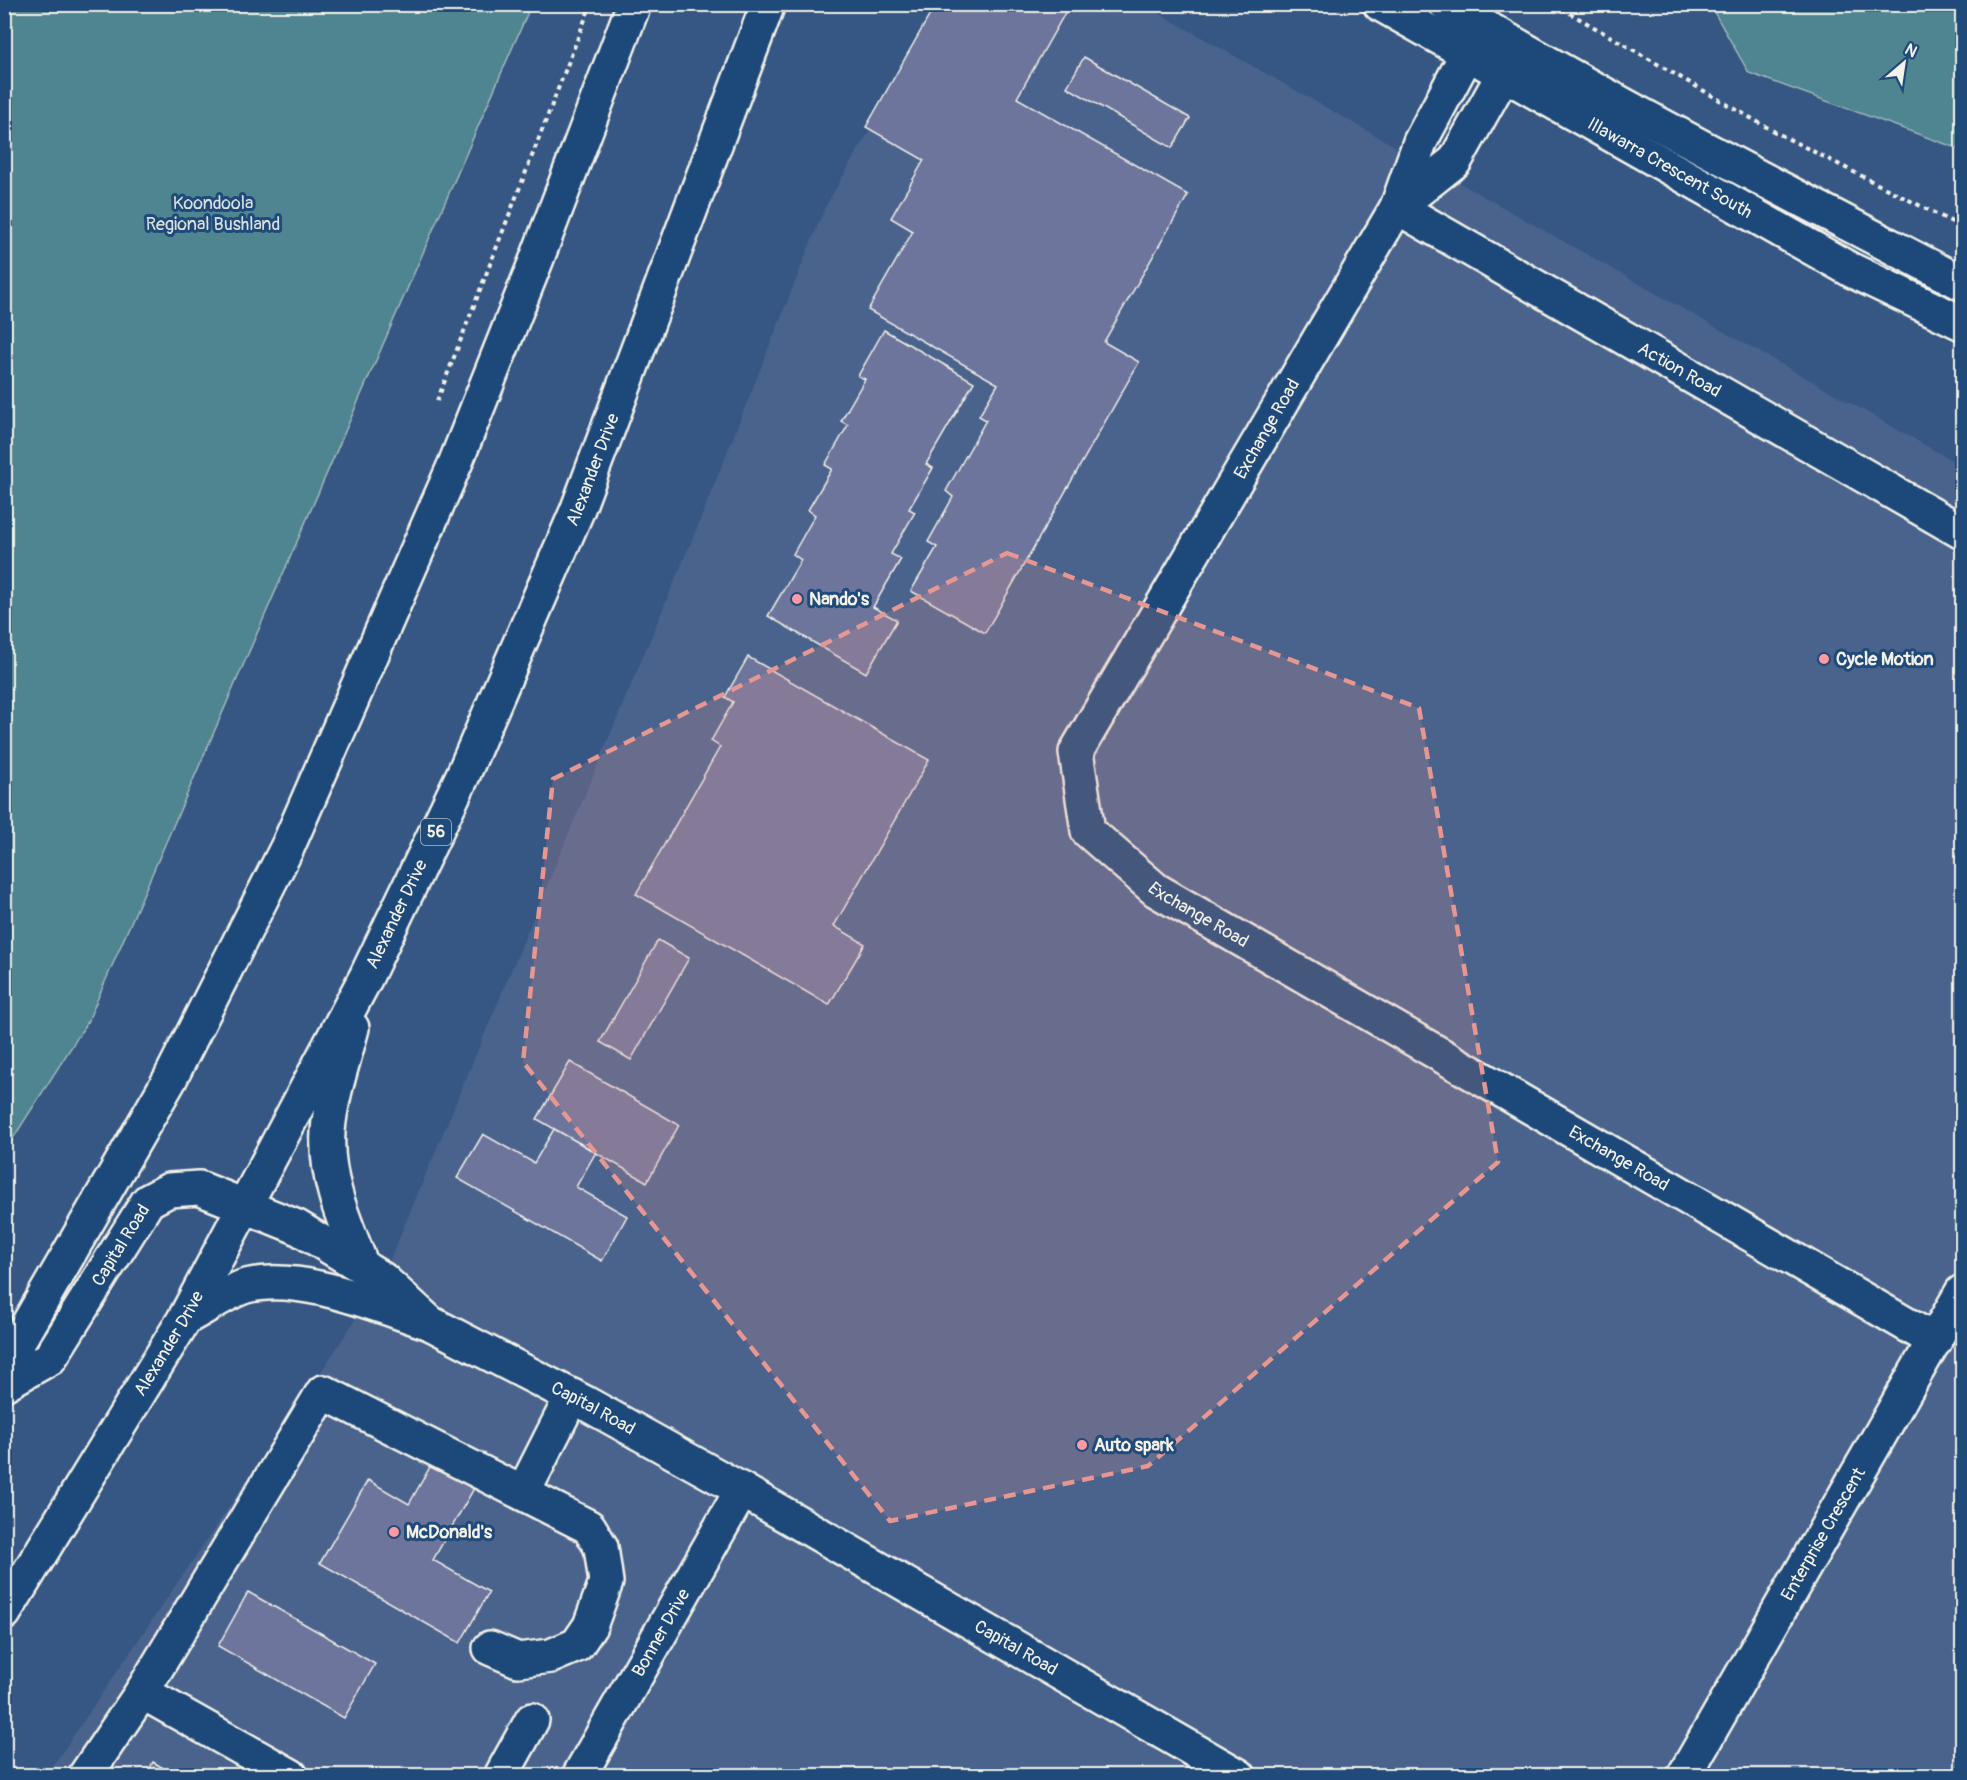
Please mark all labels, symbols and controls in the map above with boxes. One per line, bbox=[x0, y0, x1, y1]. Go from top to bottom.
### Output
north arrow bbox=[1874, 33, 1934, 93]
text: N bbox=[1901, 39, 1921, 62]
street label: Illawarra Crescent South bbox=[1583, 112, 1756, 223]
park label: Koondoola Regional Bushland bbox=[146, 192, 280, 236]
street label: Action Road bbox=[1634, 337, 1725, 403]
street label: Exchange Road bbox=[1229, 375, 1305, 483]
street label: Alexander Drive bbox=[560, 410, 624, 529]
place label: Nando's bbox=[809, 588, 870, 611]
marker: Nando's bbox=[790, 592, 804, 606]
place label: Cycle Motion bbox=[1836, 648, 1934, 671]
marker: Cycle Motion bbox=[1817, 652, 1831, 666]
road number: 56 bbox=[421, 819, 451, 845]
street label: Alexander Drive bbox=[360, 855, 432, 972]
street label: Exchange Road bbox=[1143, 877, 1253, 953]
street label: Exchange Road bbox=[1565, 1120, 1673, 1196]
street label: Capital Road bbox=[86, 1200, 155, 1290]
street label: Alexander Drive bbox=[128, 1287, 209, 1400]
street label: Capital Road bbox=[547, 1376, 639, 1440]
place label: Auto spark bbox=[1094, 1434, 1174, 1457]
marker: Auto spark bbox=[1075, 1438, 1089, 1452]
street label: Enterprise Crescent bbox=[1776, 1463, 1871, 1605]
place label: McDonald's bbox=[406, 1521, 493, 1544]
marker: McDonald's bbox=[387, 1525, 401, 1539]
street label: Bonner Drive bbox=[626, 1584, 695, 1681]
street label: Capital Road bbox=[970, 1615, 1062, 1681]

